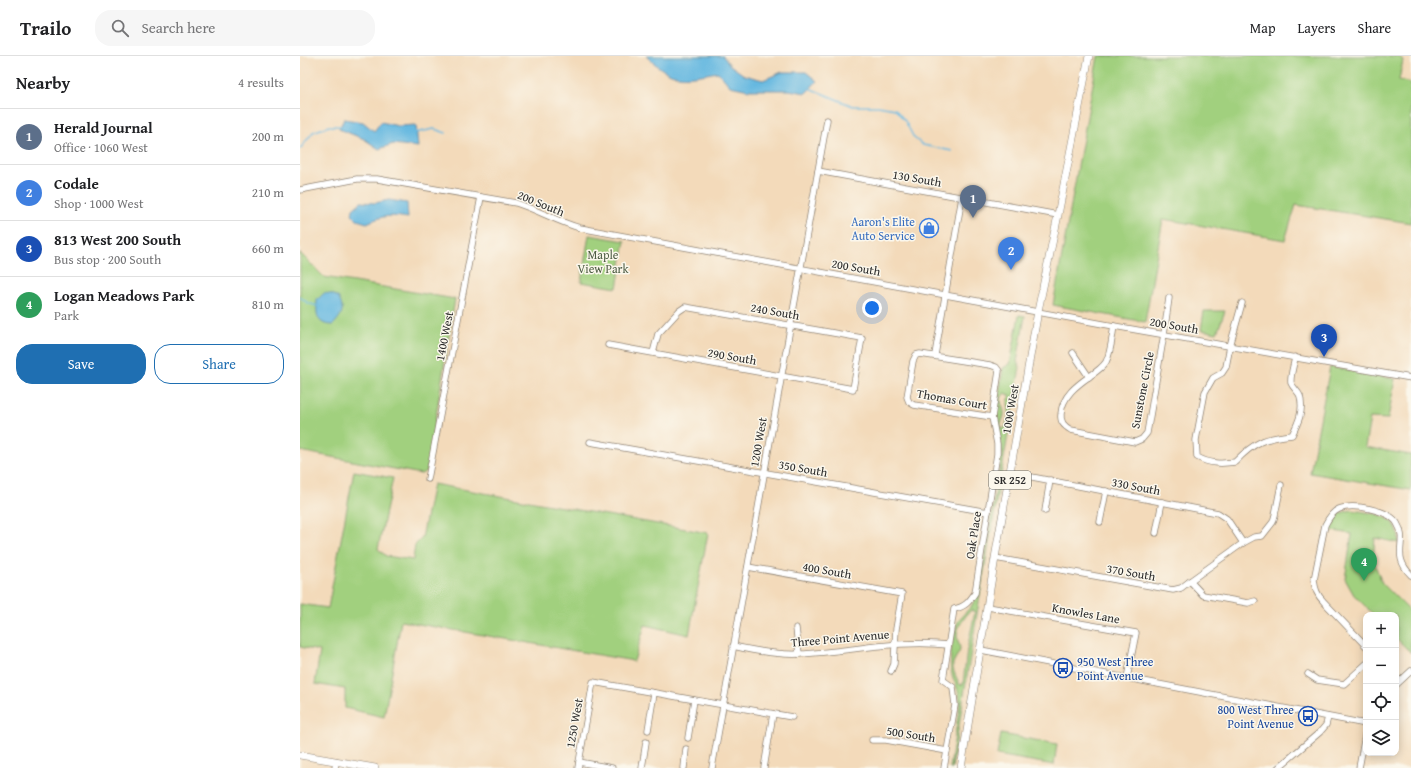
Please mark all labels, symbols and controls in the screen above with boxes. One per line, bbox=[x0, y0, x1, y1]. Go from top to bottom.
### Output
search box bbox=[95, 10, 375, 46]
text: Trailo bbox=[20, 14, 71, 42]
icon: search bbox=[109, 17, 131, 39]
text: Search here bbox=[141, 17, 215, 38]
text: Map bbox=[1250, 18, 1276, 38]
text: Layers bbox=[1298, 18, 1336, 38]
text: Share bbox=[1358, 18, 1391, 38]
text: Nearby bbox=[16, 70, 70, 95]
text: 4 results bbox=[238, 73, 284, 92]
text: Herald Journal bbox=[54, 117, 153, 138]
text: 1 bbox=[26, 127, 32, 146]
text: 200 m bbox=[252, 127, 284, 146]
text: Office · 1060 West bbox=[54, 138, 148, 157]
street label: 130 South bbox=[891, 165, 943, 191]
text: Codale bbox=[54, 173, 99, 194]
text: 2 bbox=[26, 183, 32, 202]
text: 210 m bbox=[252, 183, 284, 202]
pin: 1 bbox=[960, 185, 986, 218]
street label: 200 South bbox=[515, 186, 567, 220]
text: Shop · 1000 West bbox=[54, 194, 143, 213]
place label: Aaron's Elite Auto Service bbox=[851, 213, 915, 244]
shop icon: Aaron's Elite Auto Service bbox=[918, 217, 940, 239]
text: 813 West 200 South bbox=[54, 229, 181, 250]
pin: 2 bbox=[998, 237, 1024, 270]
text: 3 bbox=[26, 239, 32, 258]
text: 660 m bbox=[252, 239, 284, 258]
park label: Maple View Park bbox=[577, 246, 629, 277]
text: Bus stop · 200 South bbox=[54, 250, 161, 269]
street label: 200 South bbox=[830, 254, 882, 280]
text: Logan Meadows Park bbox=[54, 285, 194, 306]
text: 4 bbox=[26, 295, 32, 314]
text: 810 m bbox=[252, 295, 284, 314]
street label: 240 South bbox=[749, 298, 801, 324]
your location bbox=[862, 298, 882, 318]
text: Park bbox=[54, 306, 79, 325]
street label: 1400 West bbox=[431, 309, 457, 362]
street label: 200 South bbox=[1148, 312, 1200, 338]
pin: 3 bbox=[1311, 324, 1337, 357]
street label: 290 South bbox=[706, 343, 758, 369]
button: Save bbox=[16, 344, 146, 384]
button: Share bbox=[154, 344, 284, 384]
street label: Sunstone Circle bbox=[1126, 350, 1158, 430]
street label: 1000 West bbox=[997, 382, 1023, 435]
street label: Thomas Court bbox=[916, 384, 989, 414]
street label: 1200 West bbox=[745, 415, 771, 468]
street label: 350 South bbox=[777, 455, 829, 481]
road number: SR 252 bbox=[989, 471, 1031, 489]
street label: 330 South bbox=[1110, 473, 1162, 499]
street label: Oak Place bbox=[961, 510, 985, 560]
pin: 4 bbox=[1351, 548, 1377, 581]
street label: 400 South bbox=[801, 557, 853, 583]
street label: 370 South bbox=[1105, 559, 1157, 585]
street label: Knowles Lane bbox=[1051, 599, 1122, 627]
map controls bbox=[1363, 612, 1399, 756]
button: + bbox=[1363, 612, 1399, 648]
street label: Three Point Avenue bbox=[790, 625, 890, 651]
button: − bbox=[1363, 648, 1399, 684]
place label: 950 West Three Point Avenue bbox=[1077, 653, 1154, 684]
bus stop icon: 950 West Three Point Avenue bbox=[1052, 657, 1074, 679]
button: locate bbox=[1363, 684, 1399, 720]
street label: 1250 West bbox=[561, 696, 587, 749]
place label: 800 West Three Point Avenue bbox=[1218, 701, 1294, 732]
bus stop icon: 800 West Three Point Avenue bbox=[1297, 705, 1319, 727]
button: layers bbox=[1363, 720, 1399, 756]
street label: 500 South bbox=[885, 722, 937, 746]

